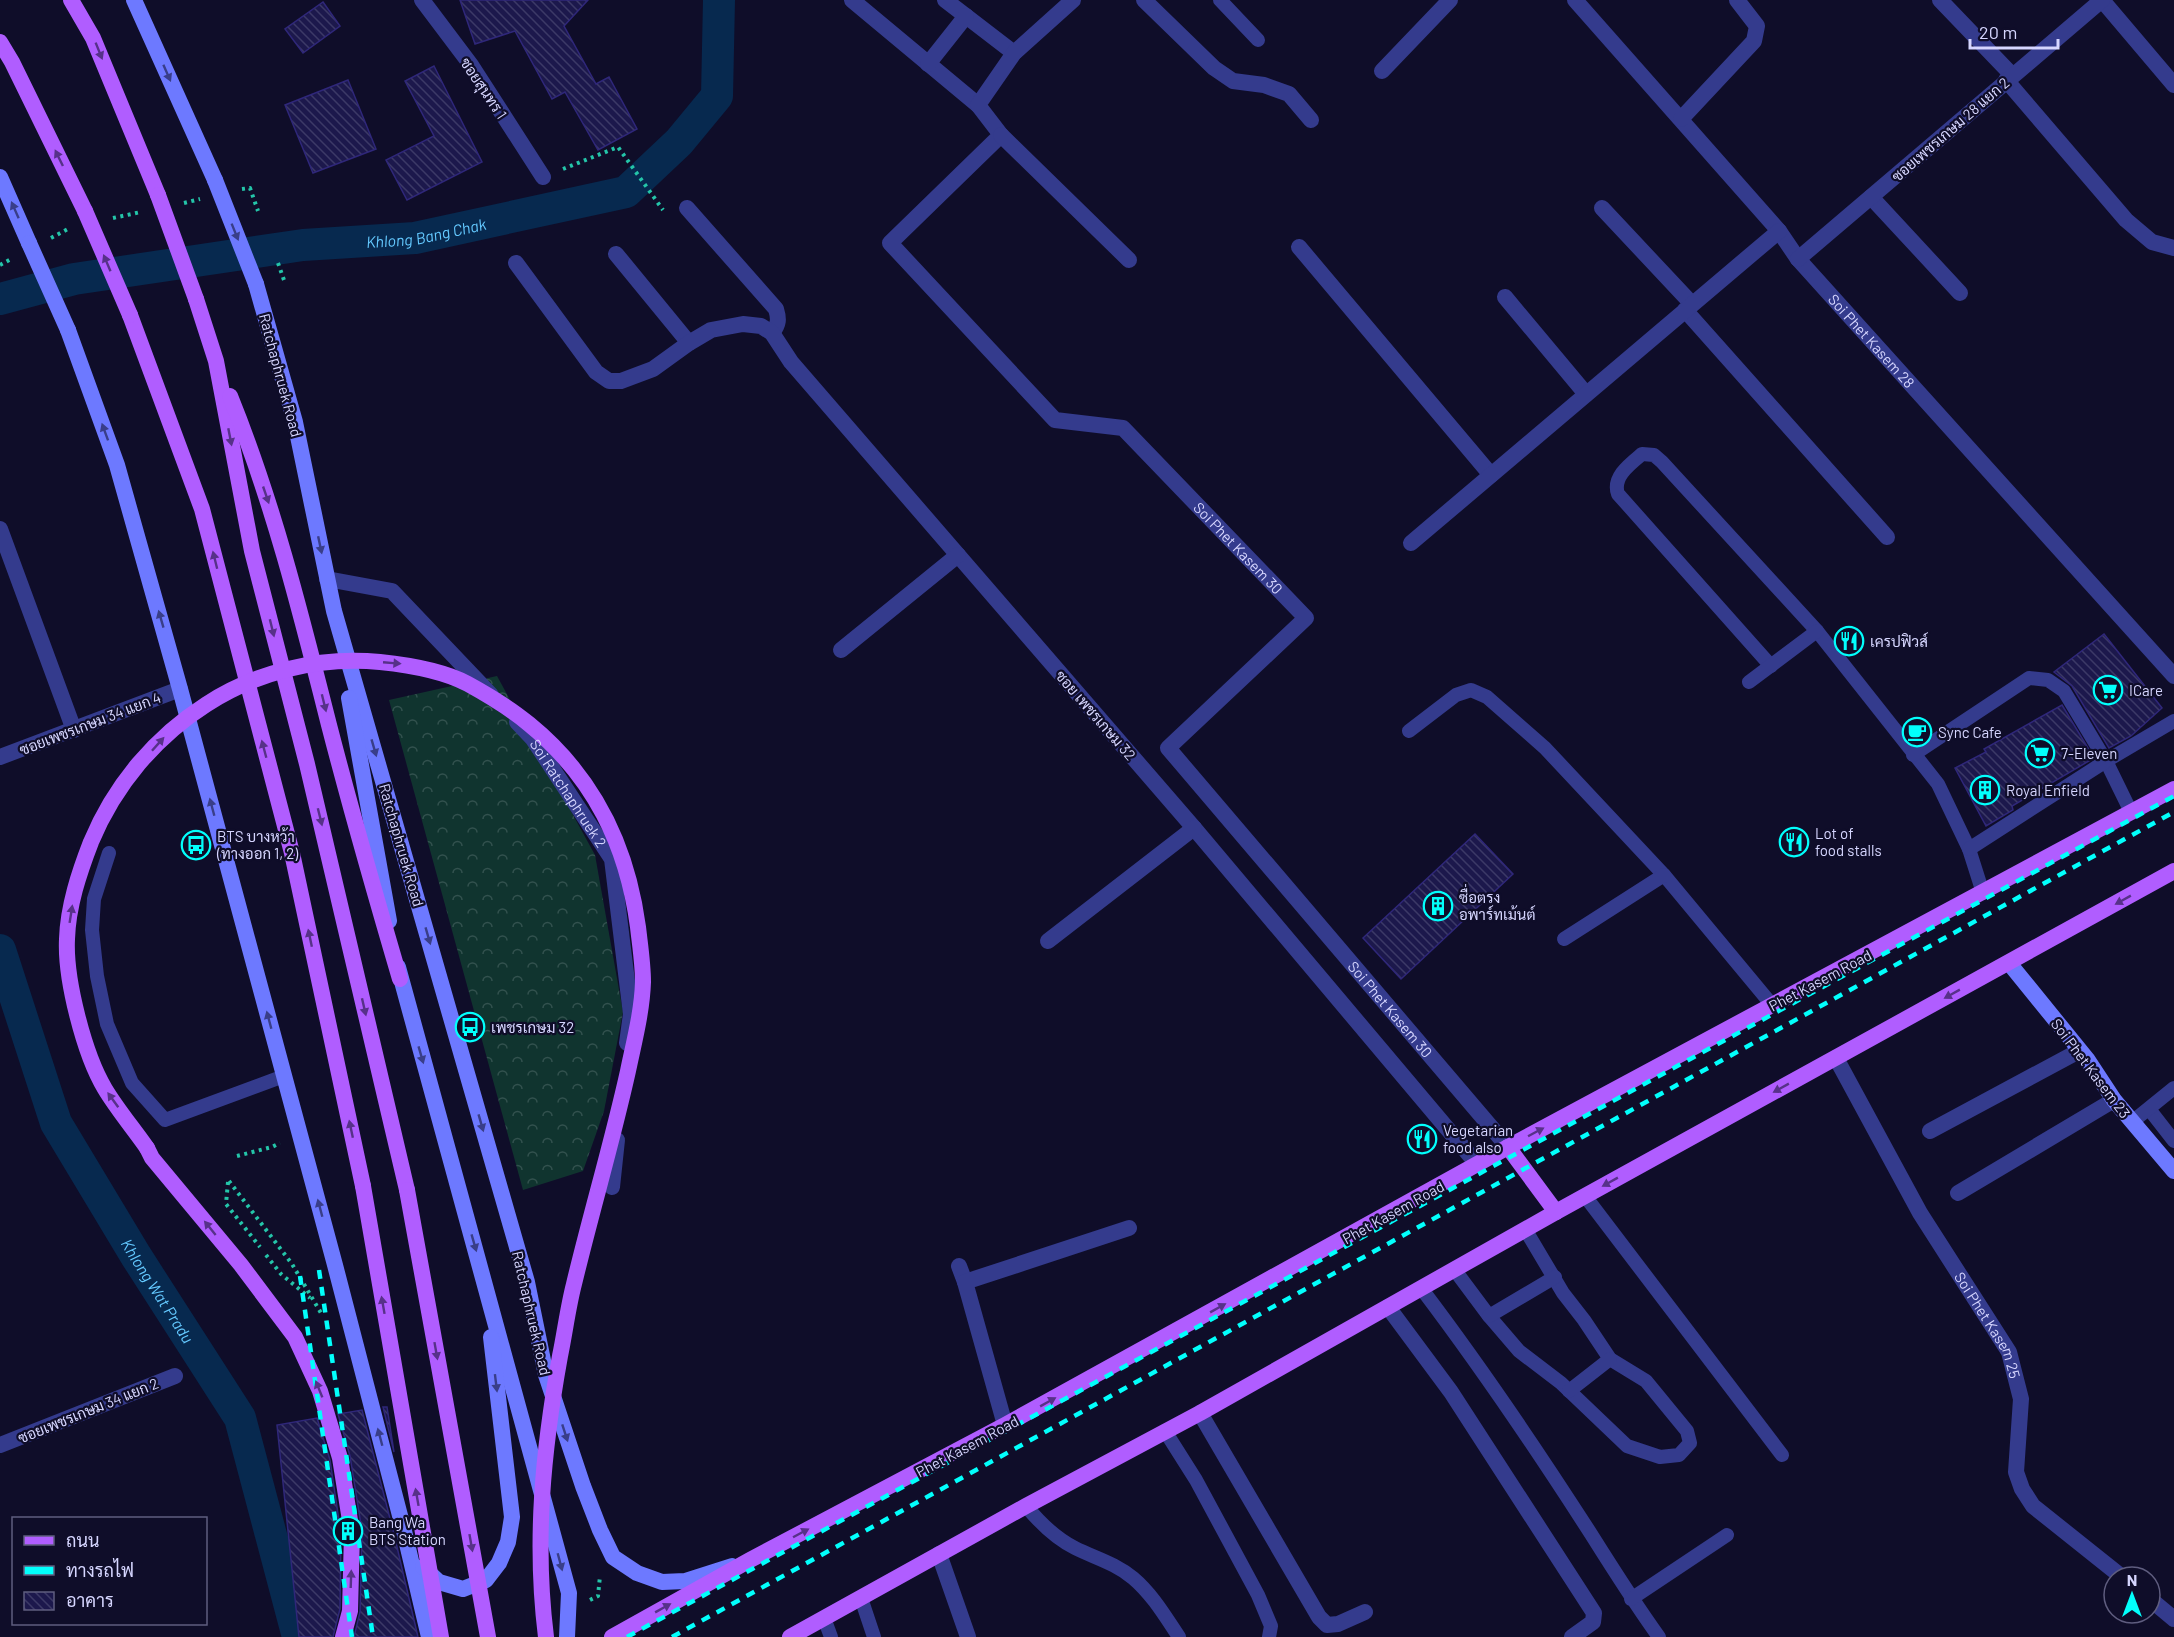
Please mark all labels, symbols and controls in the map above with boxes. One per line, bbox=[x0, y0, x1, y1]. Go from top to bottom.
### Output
scale bar bbox=[1970, 12, 2058, 50]
text: 20 m bbox=[1979, 21, 2017, 43]
one-way arrow bbox=[94, 43, 104, 61]
street label: ซอยสุนทร 1 bbox=[454, 54, 511, 124]
one-way arrow bbox=[162, 64, 171, 81]
street label: ซอยเพชรเกษม 28 แยก 2 bbox=[1888, 73, 2012, 185]
one-way arrow bbox=[55, 150, 64, 167]
one-way arrow bbox=[10, 202, 19, 219]
water label: Khlong Bang Chak bbox=[365, 213, 488, 251]
one-way arrow bbox=[231, 223, 240, 241]
one-way arrow bbox=[102, 254, 111, 272]
street label: Soi Phet Kasem 28 bbox=[1825, 290, 1919, 391]
street label: Ratchaphruek Road bbox=[256, 311, 306, 439]
one-way arrow bbox=[100, 423, 110, 441]
one-way arrow bbox=[226, 428, 235, 447]
one-way arrow bbox=[261, 486, 271, 504]
street label: Soi Phet Kasem 30 bbox=[1190, 498, 1287, 598]
one-way arrow bbox=[316, 535, 325, 554]
one-way arrow bbox=[210, 551, 220, 569]
one-way arrow bbox=[156, 610, 165, 628]
one-way arrow bbox=[268, 619, 277, 637]
restaurant icon: เครปฟิวส์ bbox=[1833, 625, 1865, 657]
place label: เครปฟิวส์ bbox=[1870, 632, 1928, 650]
one-way arrow bbox=[383, 658, 402, 668]
street label: ซอย เพชรเกษม 32 bbox=[1052, 667, 1140, 763]
supermarket icon: ICare bbox=[2092, 674, 2124, 706]
place label: ICare bbox=[2129, 681, 2163, 699]
street label: ซอยเพชรเกษม 34 แยก 4 bbox=[17, 688, 163, 758]
one-way arrow bbox=[319, 694, 329, 712]
cafe icon: Sync Cafe bbox=[1901, 716, 1933, 748]
place label: Sync Cafe bbox=[1938, 723, 2002, 741]
street label: Soi Ratchaphruek 2 bbox=[526, 735, 611, 851]
one-way arrow bbox=[151, 737, 164, 752]
supermarket icon: 7-Eleven bbox=[2024, 737, 2056, 769]
one-way arrow bbox=[369, 739, 379, 757]
one-way arrow bbox=[259, 740, 269, 758]
place label: 7-Eleven bbox=[2061, 744, 2117, 762]
building icon: Royal Enfield bbox=[1969, 774, 2001, 806]
street label: Ratchaphruek Road bbox=[376, 781, 428, 909]
place label: Royal Enfield bbox=[2006, 781, 2090, 799]
one-way arrow bbox=[207, 798, 217, 817]
one-way arrow bbox=[315, 808, 325, 826]
place label: Lot of food stalls bbox=[1815, 824, 1882, 859]
restaurant icon: Lot of food stalls bbox=[1778, 826, 1810, 858]
place label: BTS บางหว้า (ทางออก 1, 2) bbox=[216, 827, 298, 862]
bus stop icon: BTS บางหว้า (ทางออก 1, 2) bbox=[180, 829, 212, 861]
place label: ซื่อตรง อพาร์ทเม้นต์ bbox=[1459, 883, 1536, 923]
building icon: ซื่อตรง อพาร์ทเม้นต์ bbox=[1422, 890, 1454, 922]
one-way arrow bbox=[2114, 895, 2131, 905]
one-way arrow bbox=[67, 905, 76, 924]
one-way arrow bbox=[424, 927, 433, 945]
one-way arrow bbox=[305, 929, 314, 948]
street label: Phet Kasem Road bbox=[1766, 945, 1874, 1015]
street label: Soi Phet Kasem 30 bbox=[1344, 957, 1436, 1061]
one-way arrow bbox=[1943, 989, 1960, 999]
one-way arrow bbox=[360, 997, 370, 1016]
one-way arrow bbox=[264, 1011, 274, 1029]
bus stop icon: เพชรเกษม 32 bbox=[454, 1011, 486, 1043]
street label: Soi Phet Kasem 23 bbox=[2048, 1015, 2134, 1121]
place label: เพชรเกษม 32 bbox=[491, 1018, 574, 1036]
one-way arrow bbox=[417, 1046, 426, 1064]
one-way arrow bbox=[1773, 1083, 1790, 1093]
one-way arrow bbox=[107, 1093, 119, 1109]
one-way arrow bbox=[477, 1114, 486, 1132]
one-way arrow bbox=[345, 1120, 355, 1138]
place label: Vegetarian food also bbox=[1443, 1121, 1513, 1156]
restaurant icon: Vegetarian food also bbox=[1406, 1123, 1438, 1155]
one-way arrow bbox=[1528, 1127, 1545, 1137]
street label: Phet Kasem Road bbox=[1339, 1177, 1447, 1247]
one-way arrow bbox=[1601, 1177, 1618, 1187]
one-way arrow bbox=[314, 1199, 324, 1217]
one-way arrow bbox=[204, 1221, 217, 1236]
one-way arrow bbox=[470, 1234, 479, 1252]
water label: Khlong Wat Pradu bbox=[118, 1235, 198, 1346]
street label: Ratchaphruek Road bbox=[509, 1249, 555, 1377]
street label: Soi Phet Kasem 25 bbox=[1951, 1268, 2024, 1380]
one-way arrow bbox=[379, 1295, 388, 1314]
one-way arrow bbox=[1210, 1303, 1227, 1313]
one-way arrow bbox=[432, 1342, 441, 1361]
one-way arrow bbox=[492, 1373, 501, 1392]
street label: ซอยเพชรเกษม 34 แยก 2 bbox=[15, 1374, 161, 1446]
one-way arrow bbox=[313, 1379, 323, 1397]
one-way arrow bbox=[1039, 1397, 1056, 1407]
street label: Phet Kasem Road bbox=[913, 1411, 1021, 1481]
one-way arrow bbox=[561, 1424, 570, 1442]
one-way arrow bbox=[374, 1428, 384, 1447]
one-way arrow bbox=[412, 1487, 421, 1506]
place label: Bang Wa BTS Station bbox=[369, 1513, 446, 1548]
building icon: Bang Wa BTS Station bbox=[332, 1515, 364, 1547]
legend bbox=[12, 1517, 207, 1625]
one-way arrow bbox=[793, 1528, 810, 1538]
text: ถนน bbox=[66, 1529, 99, 1551]
one-way arrow bbox=[467, 1534, 476, 1553]
one-way arrow bbox=[556, 1553, 566, 1571]
text: ทางรถไฟ bbox=[66, 1558, 134, 1581]
north arrow bbox=[2102, 1565, 2162, 1625]
one-way arrow bbox=[346, 1570, 355, 1589]
text: N bbox=[2127, 1570, 2137, 1589]
text: อาคาร bbox=[66, 1589, 114, 1611]
one-way arrow bbox=[655, 1604, 672, 1614]

